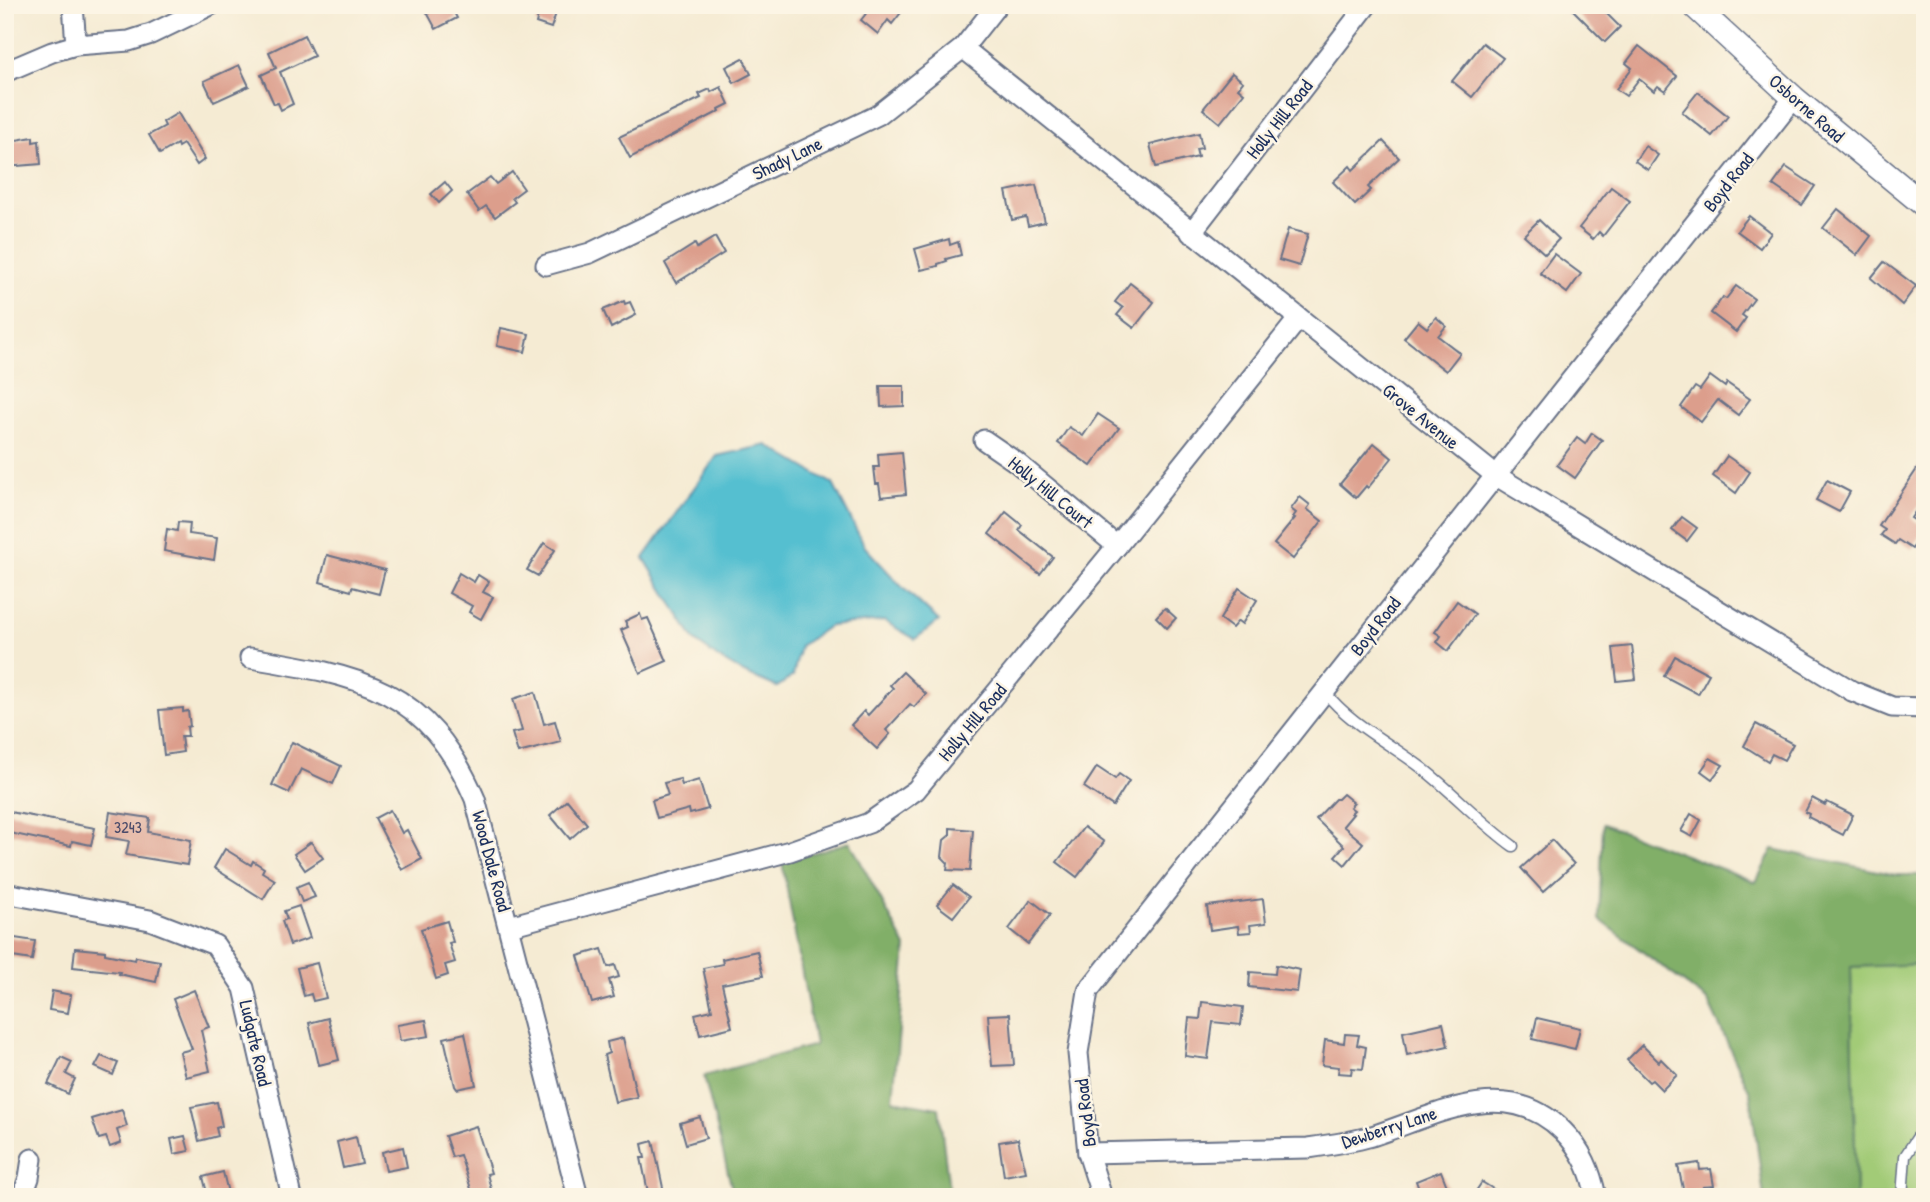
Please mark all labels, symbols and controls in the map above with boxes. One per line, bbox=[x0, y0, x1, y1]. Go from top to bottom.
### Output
street label: Osborne Road bbox=[1764, 68, 1851, 148]
street label: Holly Hill Road bbox=[1240, 74, 1319, 164]
street label: Shady Lane bbox=[748, 130, 827, 186]
street label: Boyd Road bbox=[1697, 147, 1760, 217]
street label: Grove Avenue bbox=[1377, 377, 1465, 455]
street label: Holly Hill Court bbox=[1003, 450, 1099, 535]
street label: Boyd Road bbox=[1344, 591, 1407, 661]
street label: Holly Hill Road bbox=[932, 677, 1013, 766]
street label: Wood Dale Road bbox=[466, 808, 518, 915]
house number: 3243 bbox=[114, 816, 142, 838]
street label: Ludgate Road bbox=[233, 997, 279, 1089]
street label: Boyd Road bbox=[1068, 1077, 1102, 1148]
street label: Dewberry Lane bbox=[1338, 1099, 1440, 1155]

